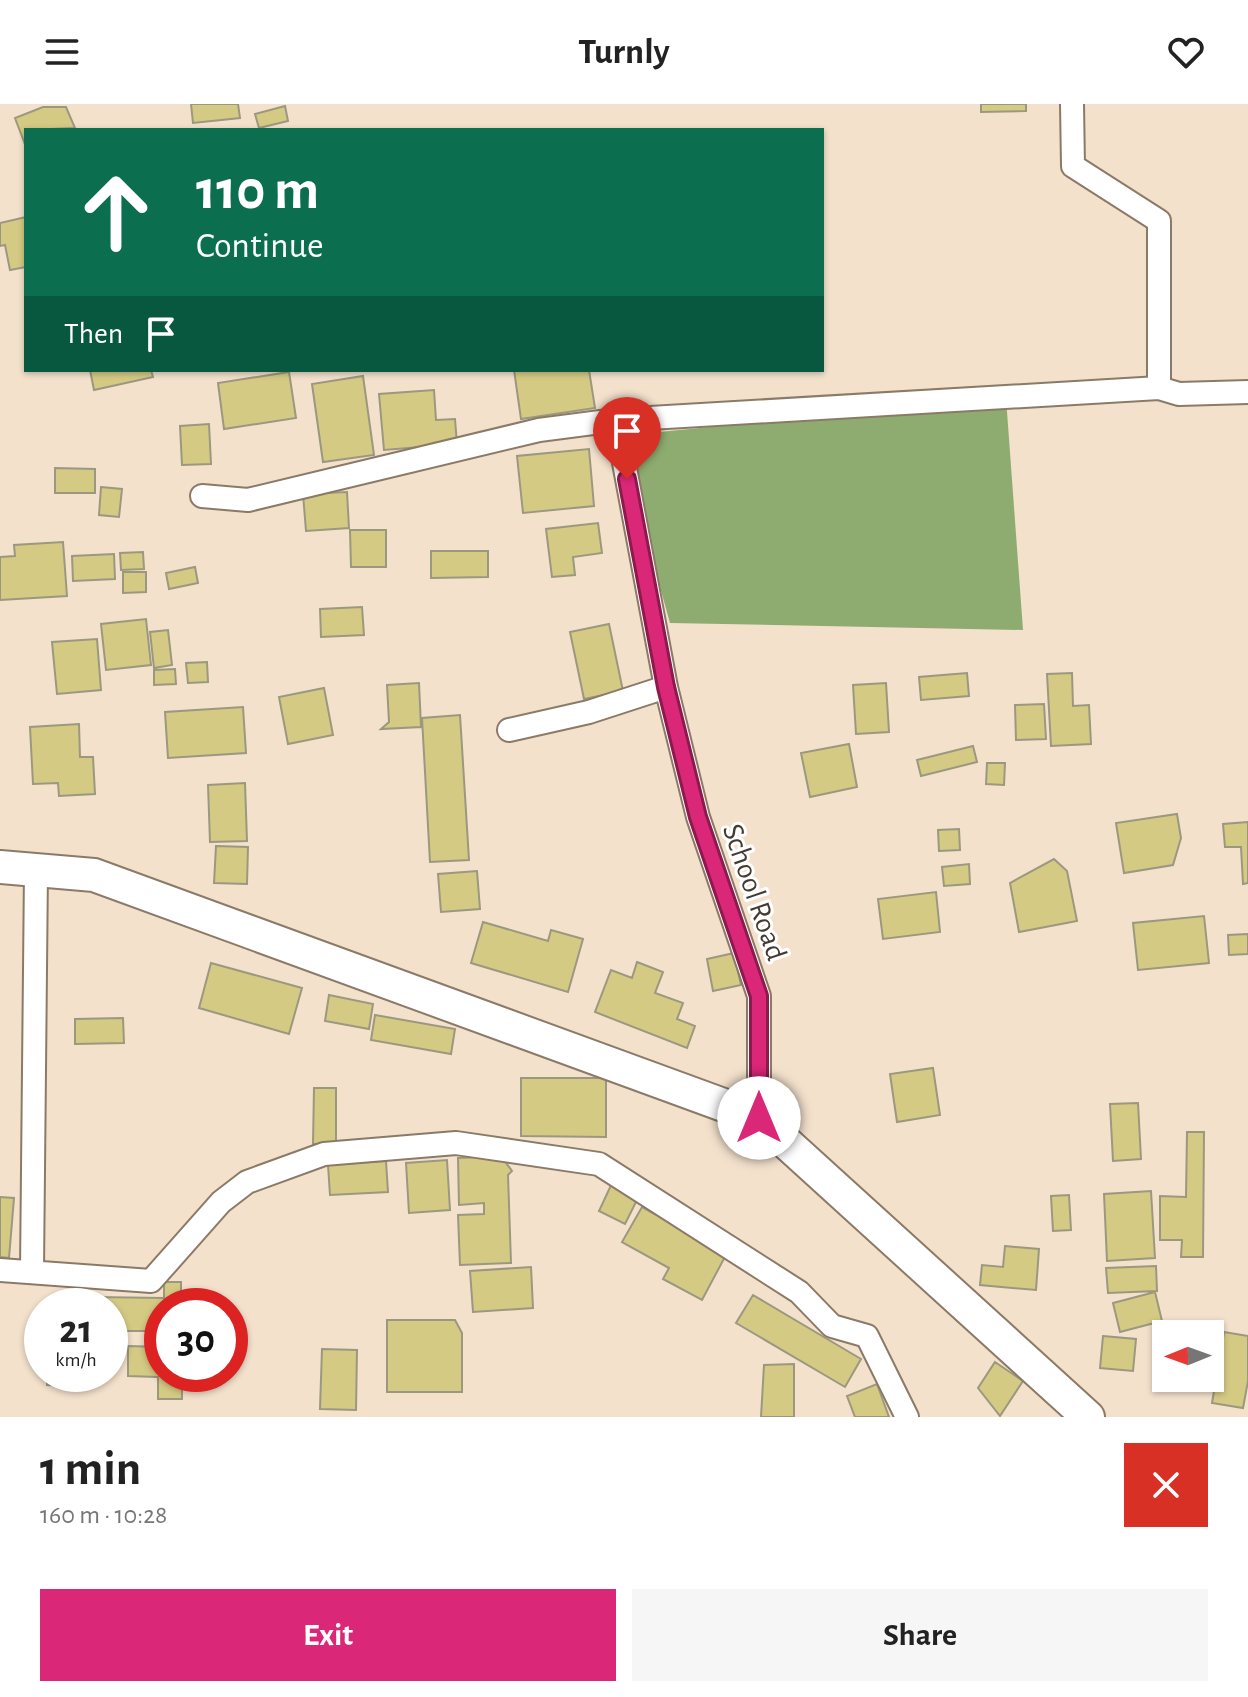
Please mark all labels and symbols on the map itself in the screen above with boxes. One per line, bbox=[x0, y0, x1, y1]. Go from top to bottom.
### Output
pin bbox=[593, 397, 661, 479]
street label: School Road bbox=[717, 820, 791, 964]
position arrow bbox=[717, 1076, 801, 1160]
speed limit sign: 30 bbox=[144, 1288, 248, 1392]
north arrow bbox=[1152, 1320, 1224, 1392]

